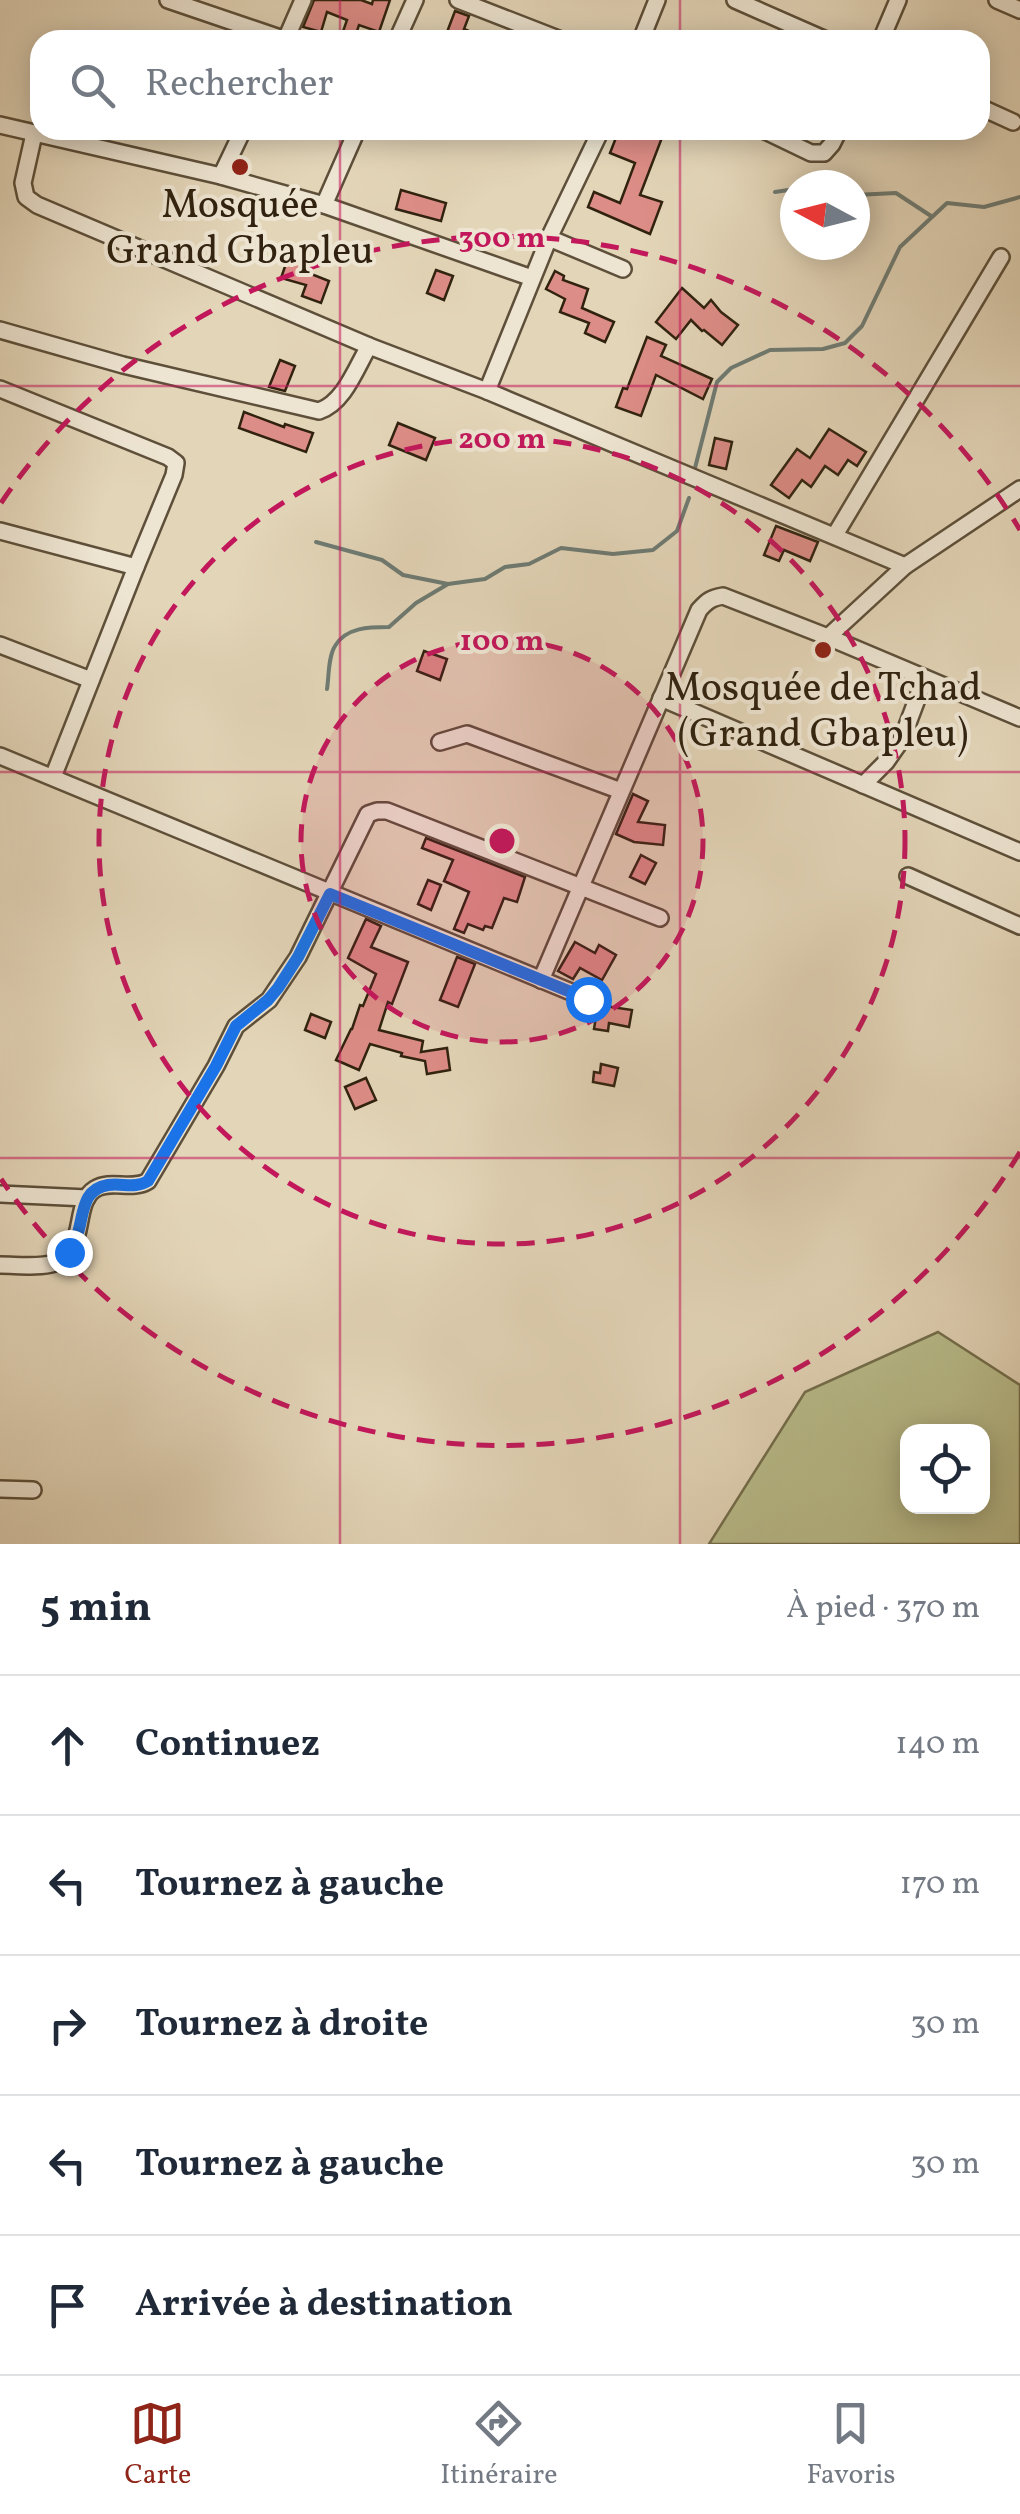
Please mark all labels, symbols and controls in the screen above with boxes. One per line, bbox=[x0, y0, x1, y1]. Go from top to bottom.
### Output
search box bbox=[30, 30, 990, 140]
icon: search bbox=[65, 58, 120, 113]
text: Rechercher bbox=[145, 59, 333, 112]
marker: Mosquée Grand Gbapleu bbox=[229, 156, 251, 178]
north arrow bbox=[780, 170, 870, 260]
place label: Mosquée Grand Gbapleu bbox=[106, 179, 374, 281]
text: 300 m bbox=[458, 218, 546, 260]
text: 200 m bbox=[458, 419, 546, 461]
text: 100 m bbox=[460, 621, 544, 663]
marker: Mosquée de Tchad (Grand Gbapleu) bbox=[812, 639, 834, 661]
place label: Mosquée de Tchad (Grand Gbapleu) bbox=[664, 662, 982, 764]
centre of rings bbox=[484, 823, 520, 859]
route start bbox=[566, 977, 612, 1023]
route end bbox=[47, 1230, 93, 1276]
map controls bbox=[900, 1424, 990, 1514]
button: locate bbox=[900, 1424, 990, 1514]
text: 5 min bbox=[40, 1580, 152, 1639]
text: À pied · 370 m bbox=[786, 1587, 980, 1631]
icon: ahead bbox=[40, 1718, 95, 1773]
text: Continuez bbox=[135, 1719, 320, 1772]
text: 140 m bbox=[895, 1723, 980, 1767]
icon: left bbox=[40, 1858, 95, 1913]
text: Tournez à gauche bbox=[135, 1859, 444, 1912]
text: 170 m bbox=[899, 1863, 980, 1907]
icon: right bbox=[40, 1998, 95, 2053]
text: Tournez à droite bbox=[135, 1999, 428, 2052]
text: 30 m bbox=[910, 2003, 980, 2047]
icon: left bbox=[40, 2138, 95, 2193]
text: Tournez à gauche bbox=[135, 2139, 444, 2192]
text: 30 m bbox=[910, 2143, 980, 2187]
icon: arrive bbox=[40, 2278, 95, 2333]
text: Arrivée à destination bbox=[135, 2279, 513, 2332]
tab: Carte bbox=[124, 2396, 191, 2495]
tab: Itinéraire bbox=[440, 2396, 558, 2495]
tab: Favoris bbox=[807, 2396, 895, 2495]

